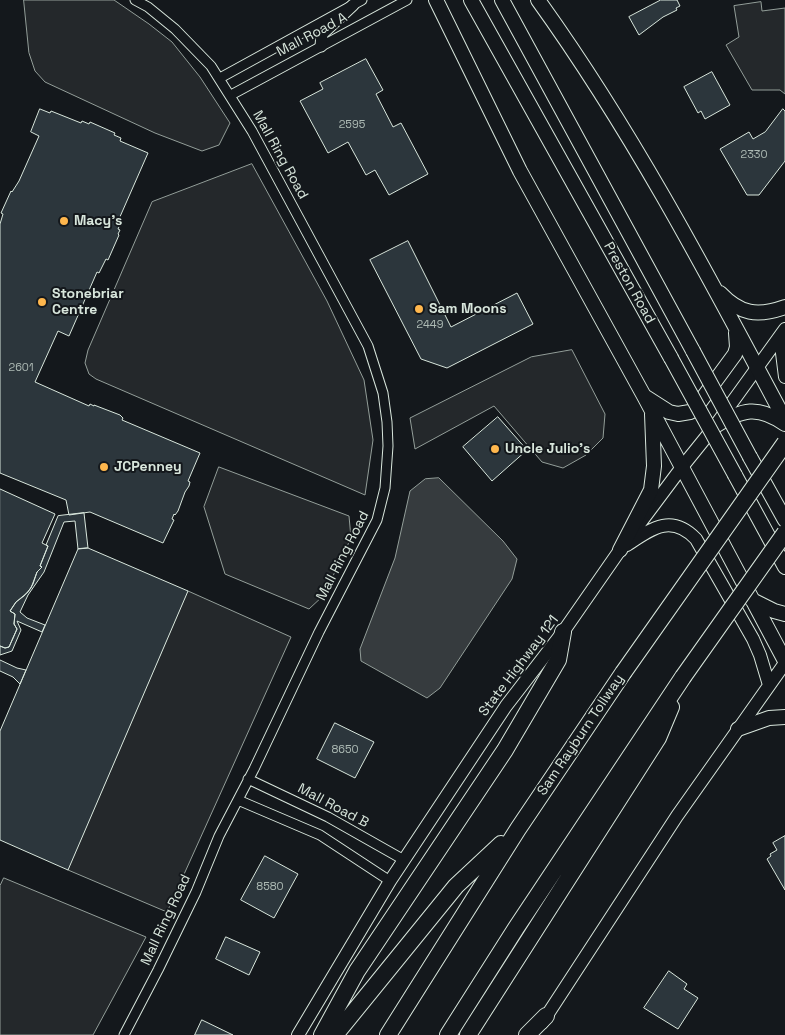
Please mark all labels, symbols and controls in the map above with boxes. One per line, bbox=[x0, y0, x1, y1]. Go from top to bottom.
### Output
street label: Mall Road A bbox=[274, 9, 350, 61]
street label: Mall Ring Road bbox=[249, 108, 311, 202]
house number: 2595 bbox=[339, 118, 365, 132]
house number: 2330 bbox=[741, 148, 767, 162]
place label: Macy's bbox=[74, 213, 122, 229]
marker: Macy's bbox=[58, 215, 70, 227]
street label: Preston Road bbox=[600, 239, 658, 327]
place label: Stonebriar Centre bbox=[52, 286, 124, 318]
marker: Stonebriar Centre bbox=[36, 296, 48, 308]
place label: Sam Moons bbox=[429, 301, 507, 317]
marker: Sam Moons bbox=[413, 303, 425, 315]
house number: 2449 bbox=[417, 318, 443, 332]
house number: 2601 bbox=[8, 361, 34, 375]
place label: Uncle Julio's bbox=[505, 441, 590, 457]
marker: Uncle Julio's bbox=[489, 443, 501, 455]
place label: JCPenney bbox=[114, 459, 182, 475]
marker: JCPenney bbox=[98, 461, 110, 473]
street label: Mall Ring Road bbox=[313, 508, 373, 604]
street label: State Highway 121 bbox=[476, 612, 562, 720]
street label: Sam Rayburn Tollway bbox=[534, 671, 628, 799]
house number: 8650 bbox=[331, 743, 359, 757]
street label: Mall Road B bbox=[295, 780, 371, 832]
street label: Mall Ring Road bbox=[138, 872, 194, 968]
house number: 8580 bbox=[256, 880, 284, 894]

